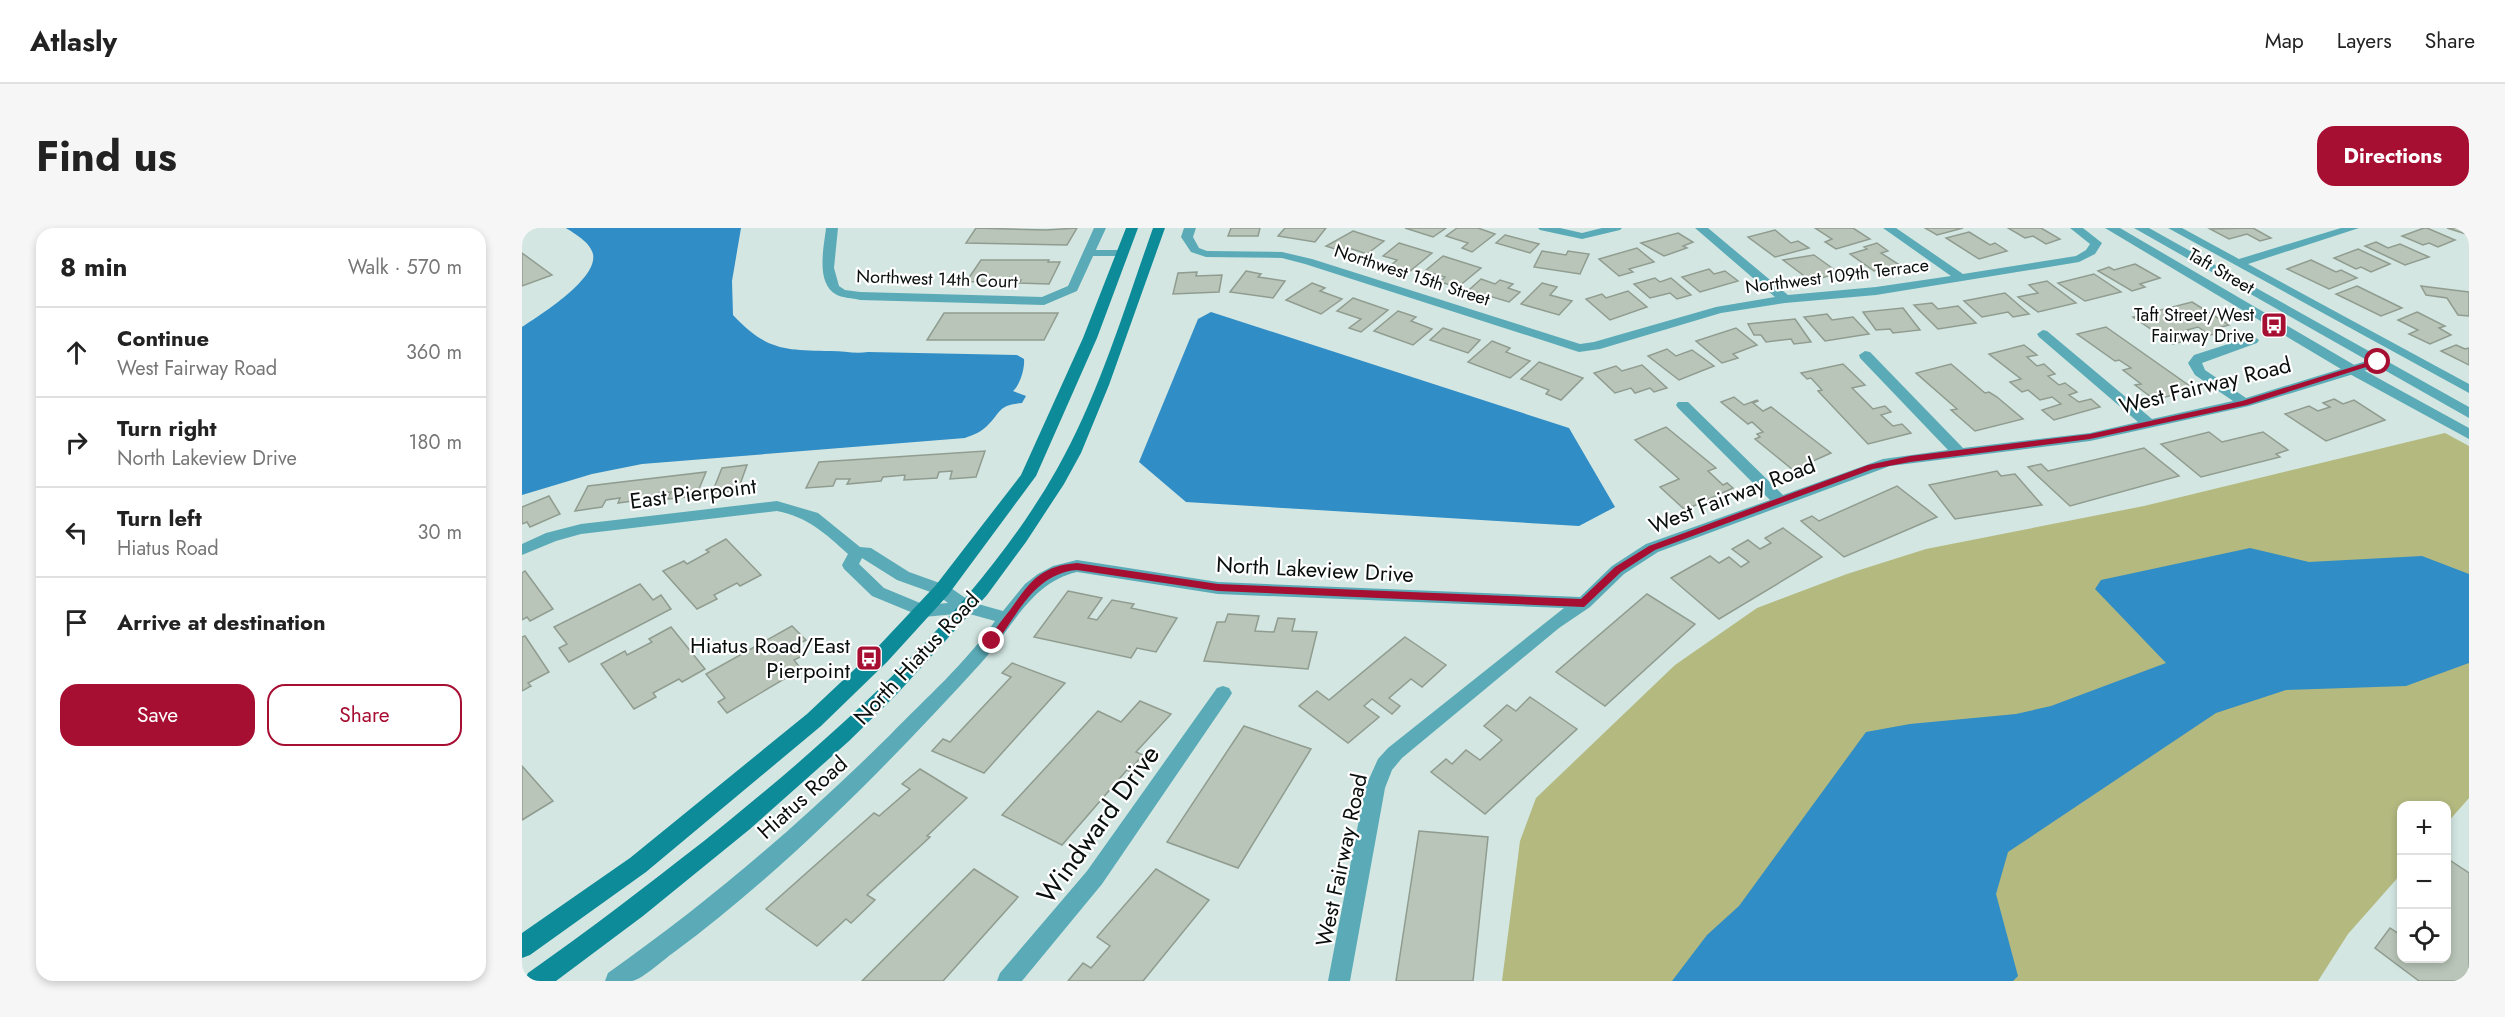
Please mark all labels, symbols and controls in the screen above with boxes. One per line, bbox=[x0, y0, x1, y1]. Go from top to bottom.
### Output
text: Atlasly bbox=[30, 21, 117, 62]
text: Map bbox=[2265, 26, 2304, 56]
text: Layers bbox=[2337, 26, 2392, 56]
text: Share bbox=[2425, 26, 2475, 56]
text: Find us bbox=[36, 126, 177, 187]
button: Directions bbox=[2317, 126, 2469, 186]
street label: Northwest 15th Street bbox=[1331, 238, 1494, 313]
street label: Taft Street bbox=[2183, 241, 2260, 301]
text: 8 min bbox=[60, 248, 128, 286]
street label: Northwest 109th Terrace bbox=[1744, 252, 1930, 300]
text: Walk · 570 m bbox=[348, 253, 462, 282]
street label: Northwest 14th Court bbox=[856, 263, 1019, 295]
place label: Taft Street/West Fairway Drive bbox=[2134, 302, 2255, 349]
bus stop icon: Taft Street/West Fairway Drive bbox=[2259, 310, 2289, 340]
text: Continue bbox=[117, 322, 209, 354]
icon: ahead bbox=[60, 336, 93, 369]
text: 360 m bbox=[406, 338, 462, 367]
street label: West Fairway Road bbox=[2116, 348, 2294, 422]
route start bbox=[2364, 348, 2390, 374]
text: West Fairway Road bbox=[117, 354, 277, 383]
text: Turn right bbox=[117, 412, 217, 444]
icon: right bbox=[60, 426, 93, 459]
text: 180 m bbox=[408, 428, 462, 457]
text: North Lakeview Drive bbox=[117, 444, 297, 473]
street label: West Fairway Road bbox=[1644, 449, 1820, 541]
street label: East Pierpoint bbox=[628, 469, 759, 517]
text: Turn left bbox=[117, 502, 202, 534]
icon: left bbox=[60, 516, 93, 549]
text: 30 m bbox=[417, 518, 462, 547]
text: Hiatus Road bbox=[117, 534, 219, 563]
street label: North Lakeview Drive bbox=[1215, 548, 1415, 590]
street label: North Hiatus Road bbox=[846, 584, 986, 732]
icon: arrive bbox=[60, 606, 93, 639]
text: Arrive at destination bbox=[117, 606, 326, 638]
route end bbox=[978, 627, 1004, 653]
place label: Hiatus Road/East Pierpoint bbox=[690, 629, 851, 686]
bus stop icon: Hiatus Road/East Pierpoint bbox=[854, 643, 884, 673]
button: Save bbox=[60, 684, 255, 746]
button: Share bbox=[267, 684, 462, 746]
street label: Windward Drive bbox=[1027, 737, 1169, 911]
street label: Hiatus Road bbox=[750, 748, 854, 846]
street label: West Fairway Road bbox=[1307, 771, 1375, 949]
map controls bbox=[2397, 801, 2451, 963]
button: + bbox=[2397, 801, 2451, 855]
button: − bbox=[2397, 855, 2451, 909]
button: locate bbox=[2397, 909, 2451, 963]

